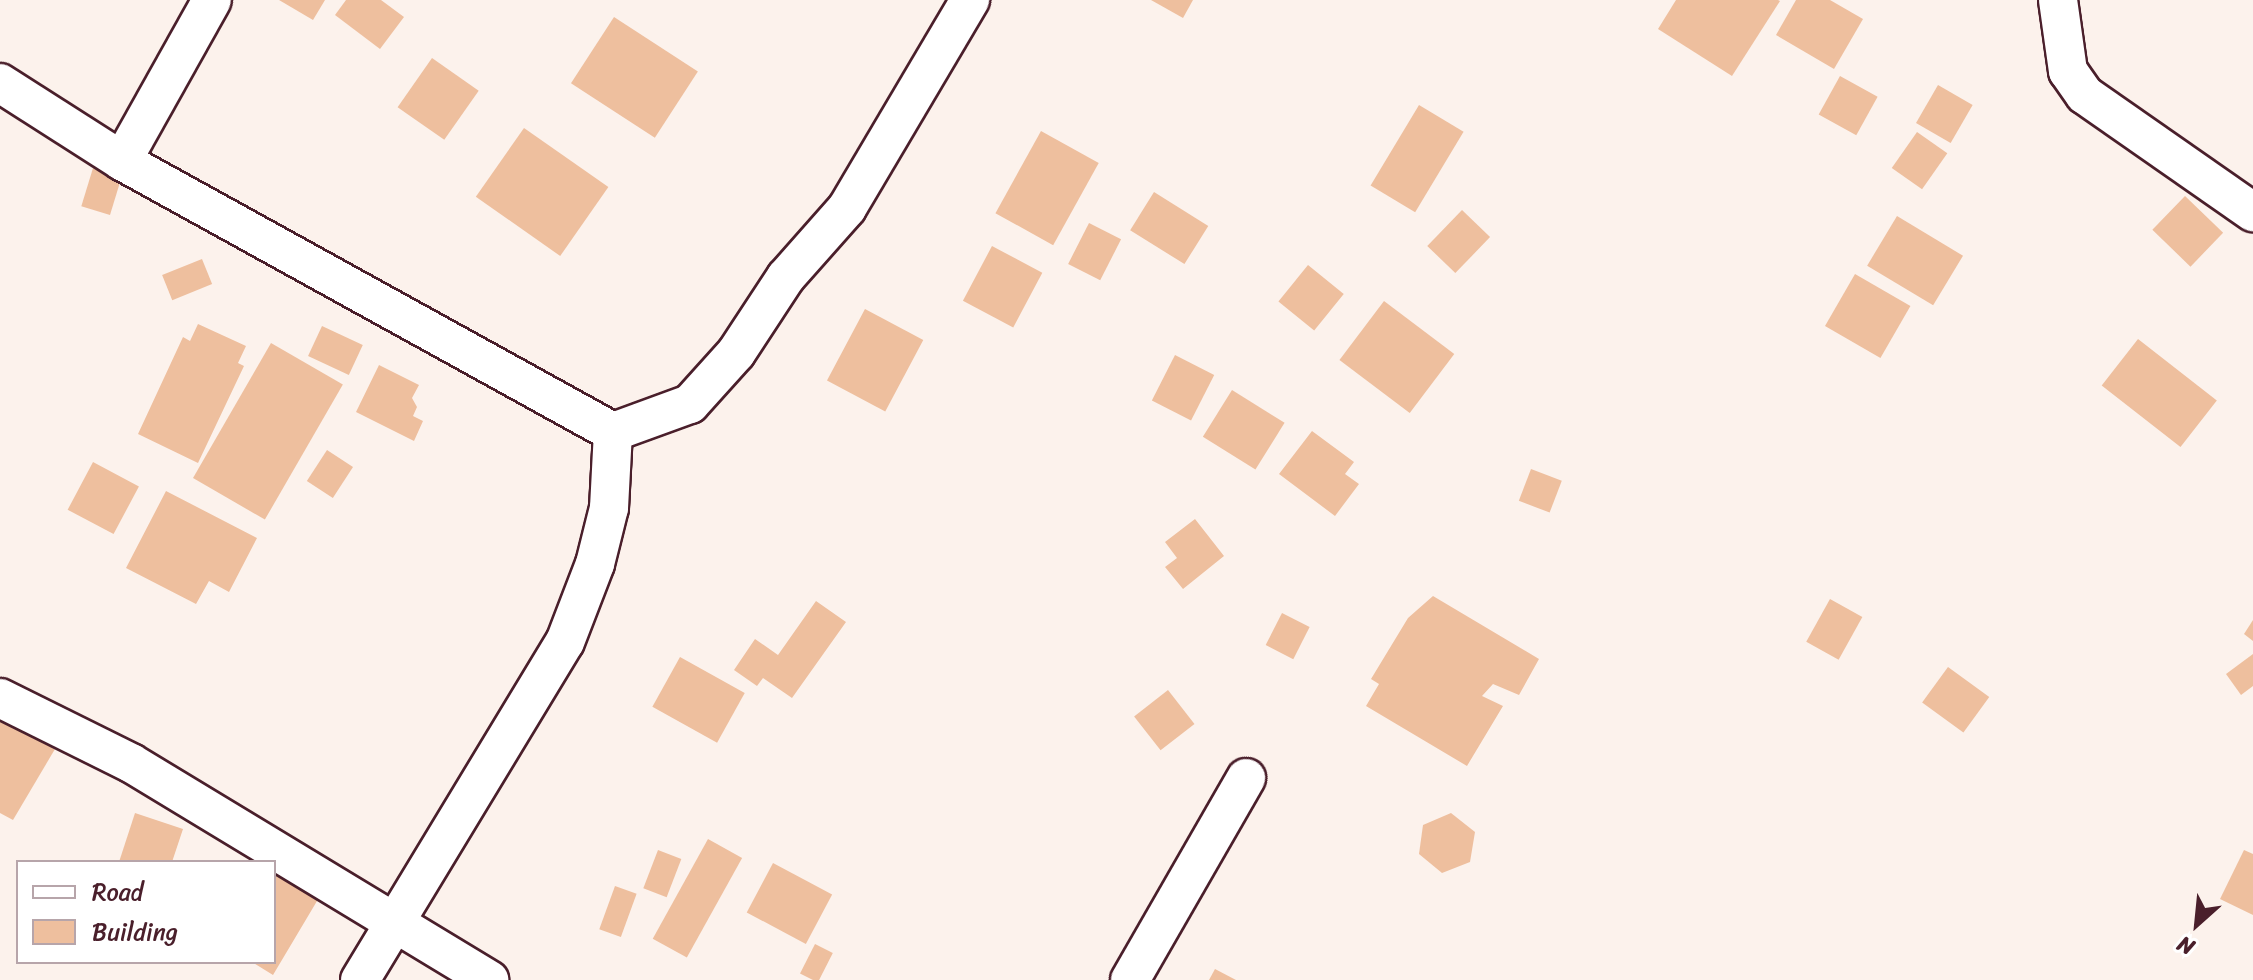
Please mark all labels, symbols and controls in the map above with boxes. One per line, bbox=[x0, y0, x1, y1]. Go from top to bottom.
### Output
legend bbox=[16, 860, 276, 964]
text: Road bbox=[92, 871, 143, 913]
north arrow bbox=[2157, 884, 2237, 964]
text: Building bbox=[92, 911, 178, 953]
text: N bbox=[2170, 925, 2202, 967]

